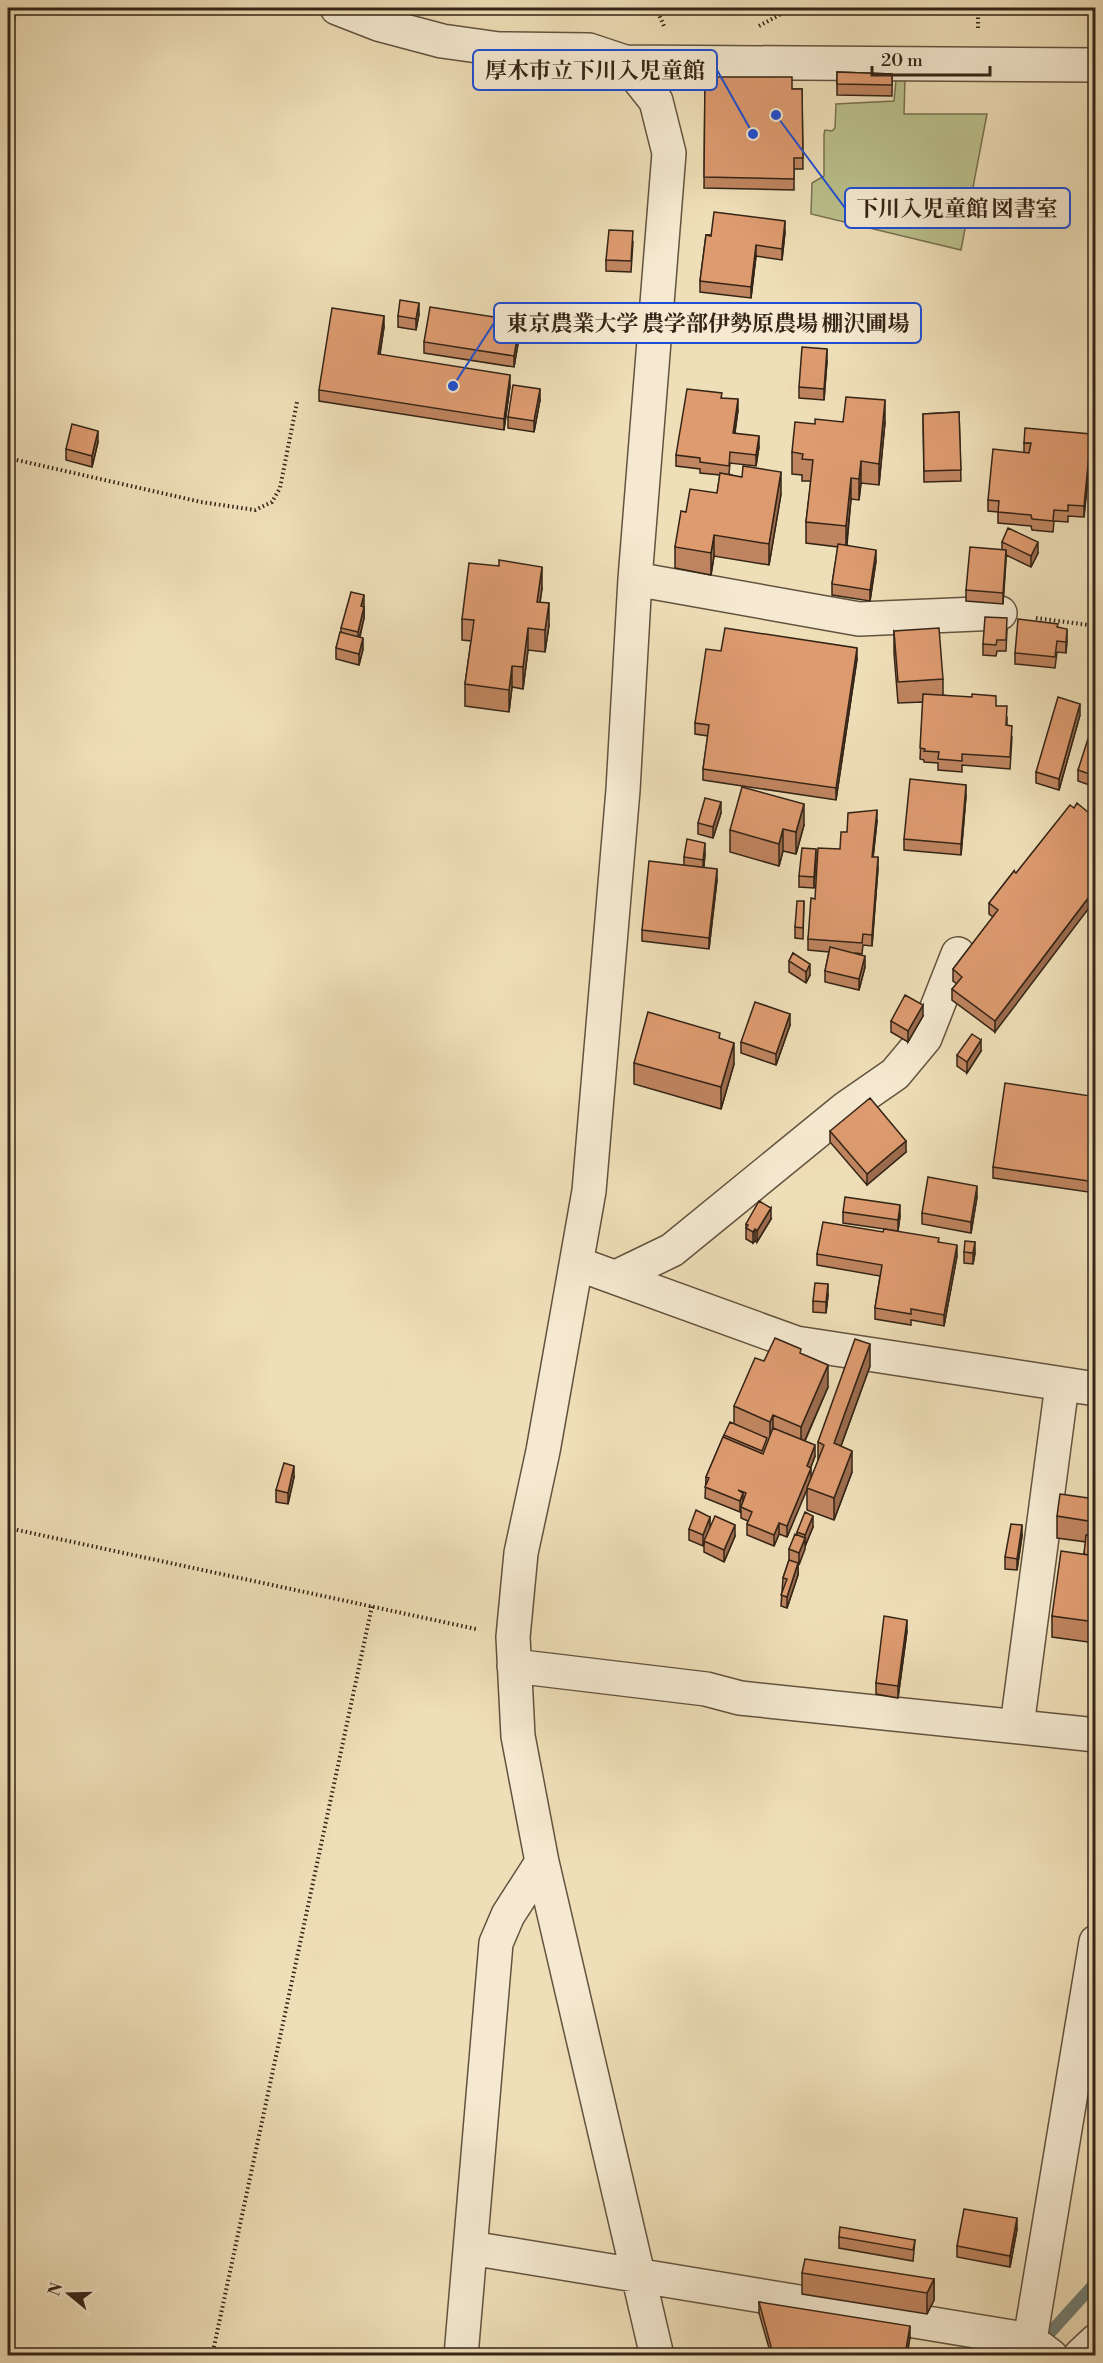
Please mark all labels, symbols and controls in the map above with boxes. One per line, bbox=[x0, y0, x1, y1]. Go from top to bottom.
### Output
scale bar bbox=[872, 39, 990, 77]
text: 20 m bbox=[881, 49, 923, 72]
callout: 厚木市立下川入児童館 bbox=[473, 50, 717, 90]
text: 厚木市立下川入児童館 bbox=[485, 58, 705, 85]
callout: 下川入児童館 図書室 bbox=[845, 188, 1070, 228]
text: 下川入児童館 図書室 bbox=[856, 196, 1058, 223]
callout: 東京農業大学 農学部伊勢原農場 棚沢圃場 bbox=[494, 303, 921, 343]
text: 東京農業大学 農学部伊勢原農場 棚沢圃場 bbox=[506, 311, 910, 338]
north arrow bbox=[39, 2264, 99, 2324]
text: N bbox=[44, 2280, 67, 2299]

